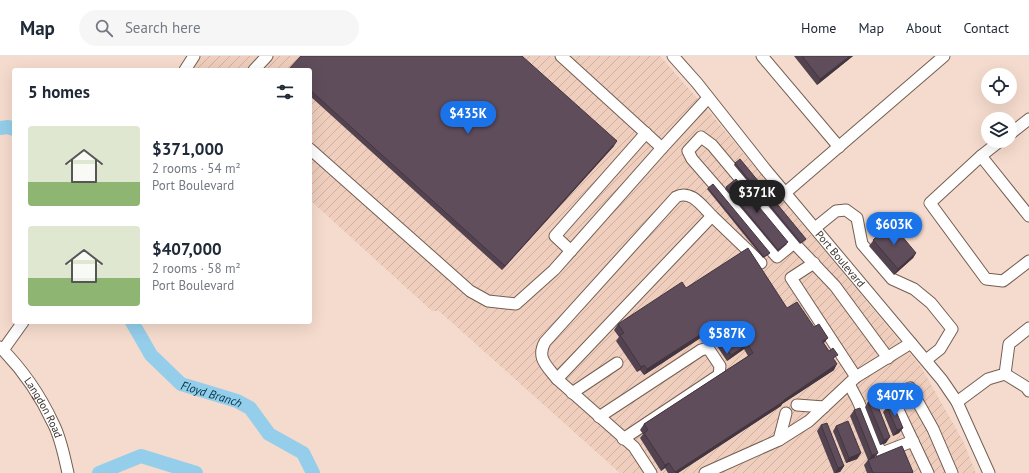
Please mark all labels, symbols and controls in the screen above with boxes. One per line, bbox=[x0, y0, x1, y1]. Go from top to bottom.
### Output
search box bbox=[79, 10, 359, 46]
text: Map bbox=[20, 16, 55, 40]
icon: search bbox=[93, 17, 115, 39]
text: Search here bbox=[125, 18, 201, 37]
text: Home bbox=[801, 19, 836, 37]
text: Map bbox=[858, 19, 884, 37]
text: About bbox=[906, 19, 942, 37]
text: Contact bbox=[964, 19, 1009, 37]
map controls bbox=[981, 68, 1017, 148]
button: locate bbox=[981, 68, 1017, 104]
text: 5 homes bbox=[28, 81, 90, 103]
icon: filters bbox=[274, 81, 296, 103]
pin: $435K bbox=[440, 101, 496, 135]
text: $435K bbox=[449, 105, 487, 122]
button: layers bbox=[981, 112, 1017, 148]
text: $371,000 bbox=[152, 138, 224, 160]
icon: home bbox=[60, 142, 108, 190]
text: 2 rooms · 54 m² bbox=[152, 160, 241, 177]
text: Port Boulevard bbox=[152, 177, 234, 194]
pin: $371K bbox=[729, 180, 785, 214]
text: $371K bbox=[738, 184, 776, 201]
pin: $603K bbox=[866, 212, 922, 246]
text: $603K bbox=[875, 216, 913, 233]
street label: Port Boulevard bbox=[813, 228, 868, 290]
text: $407,000 bbox=[152, 238, 222, 260]
icon: home bbox=[60, 242, 108, 290]
text: 2 rooms · 58 m² bbox=[152, 260, 241, 277]
text: Port Boulevard bbox=[152, 277, 234, 294]
pin: $587K bbox=[699, 321, 755, 355]
text: $587K bbox=[708, 325, 746, 342]
street label: Langdon Road bbox=[21, 374, 66, 440]
water label: Floyd Branch bbox=[179, 377, 245, 410]
pin: $407K bbox=[867, 383, 923, 417]
text: $407K bbox=[876, 387, 914, 404]

